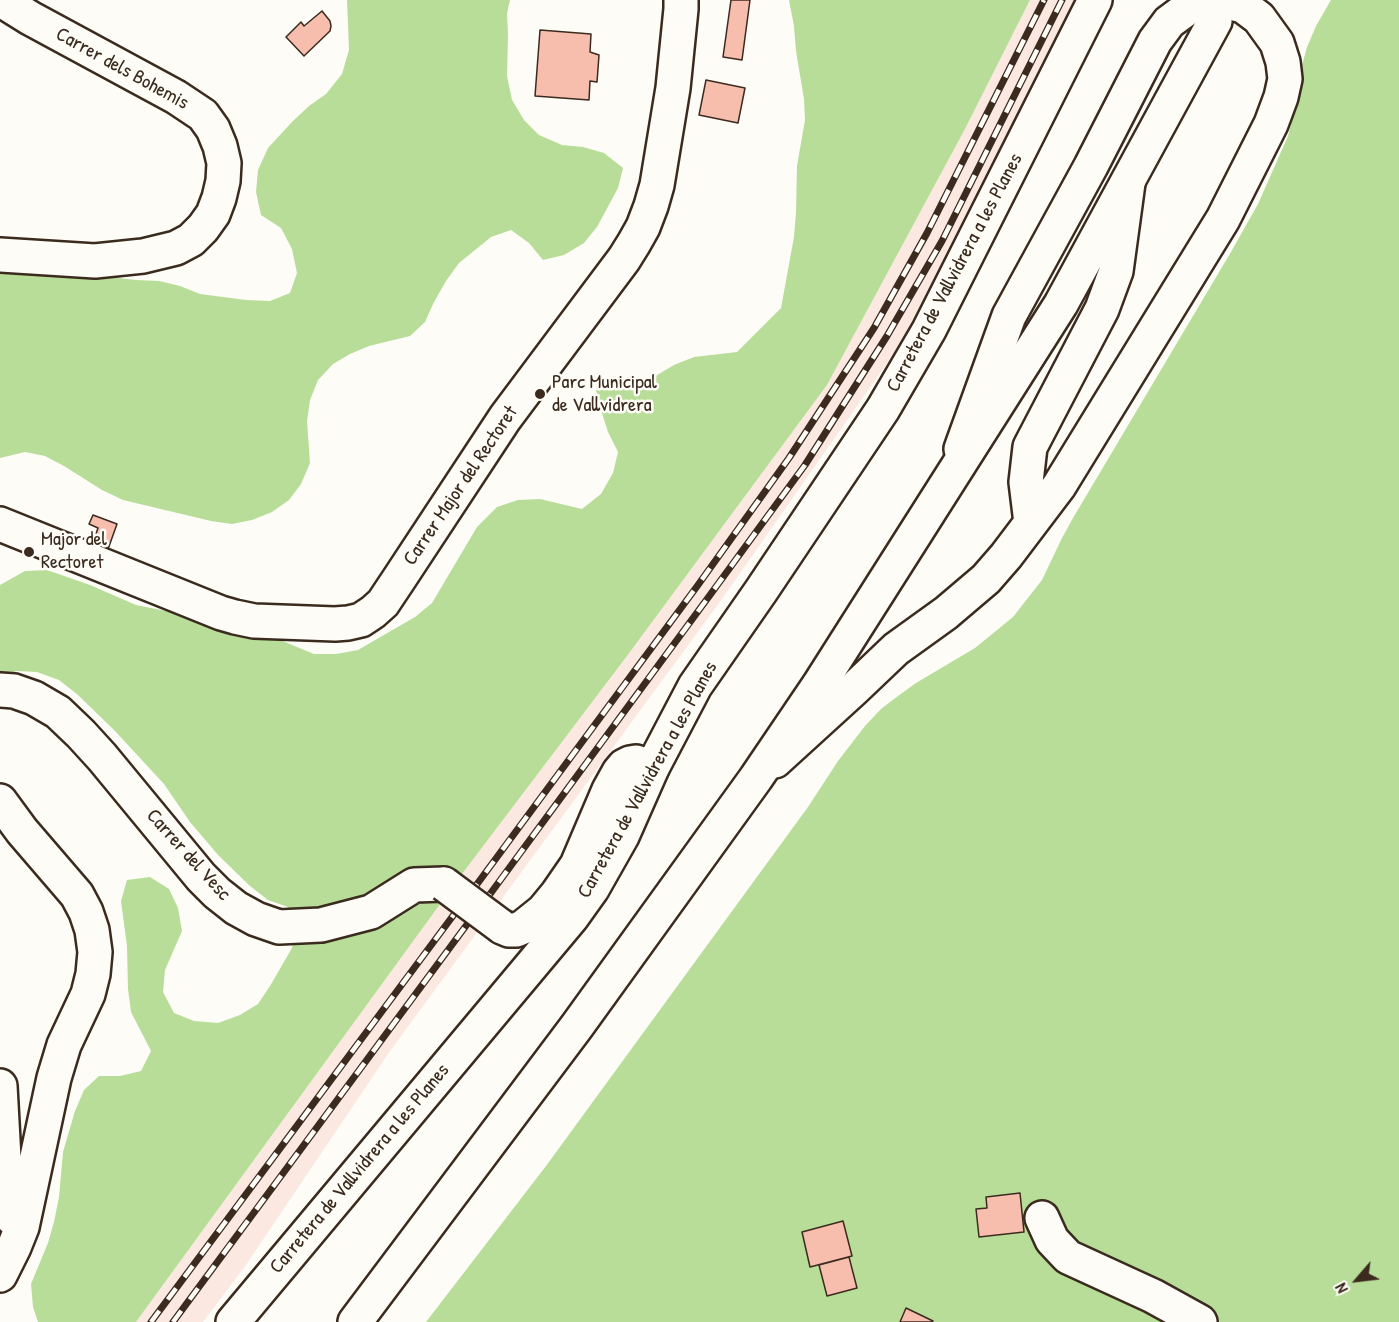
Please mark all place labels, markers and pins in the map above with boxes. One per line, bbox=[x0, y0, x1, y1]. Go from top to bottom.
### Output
place label: Parc Municipal de Vallvidrera bbox=[552, 371, 657, 418]
marker: Parc Municipal de Vallvidrera bbox=[533, 387, 547, 401]
place label: Major del Rectoret bbox=[41, 528, 107, 575]
marker: Major del Rectoret bbox=[22, 545, 36, 559]

